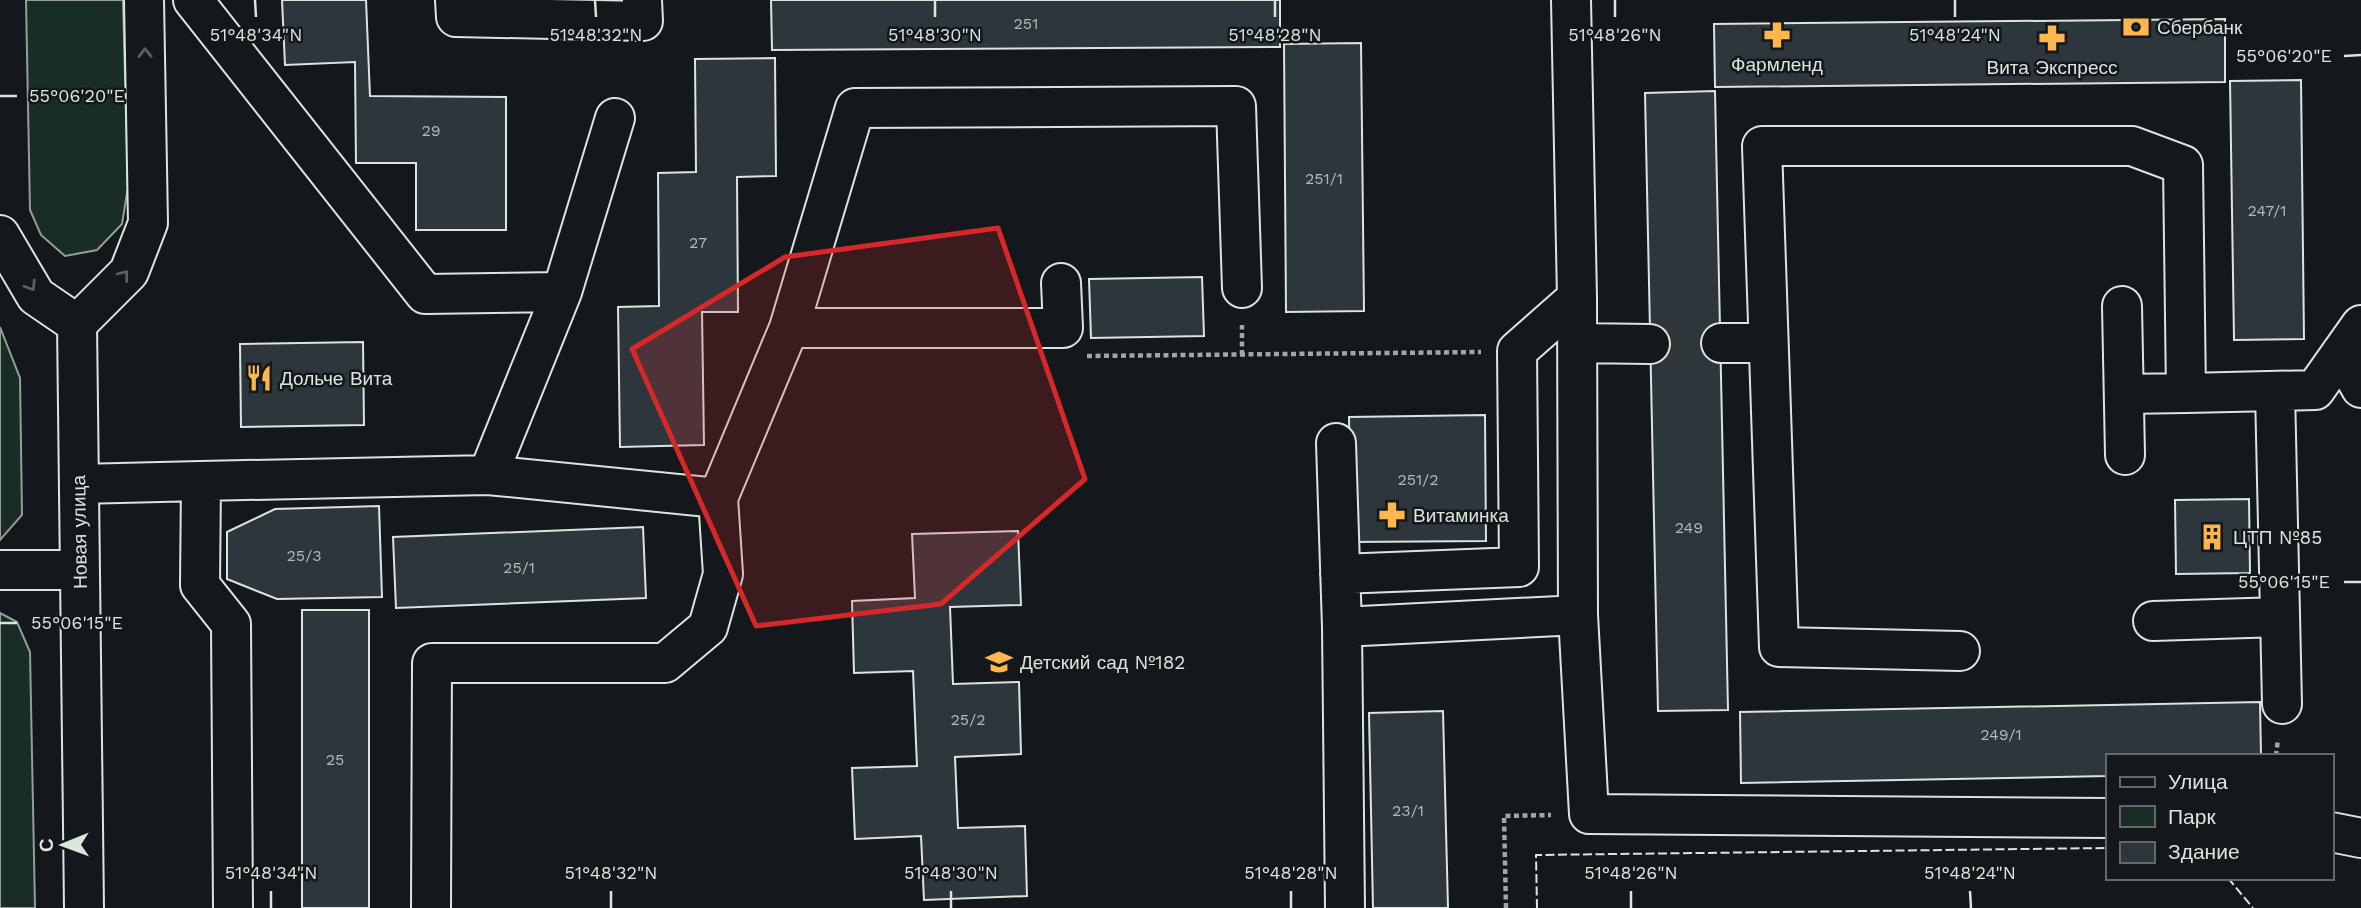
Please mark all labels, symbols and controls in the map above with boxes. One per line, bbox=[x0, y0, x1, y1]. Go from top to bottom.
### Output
bank icon: Сбербанк bbox=[2121, 12, 2151, 42]
house number: 251 bbox=[1014, 14, 1038, 33]
place label: Сбербанк bbox=[2157, 16, 2243, 39]
pharmacy icon: Фармленд bbox=[1762, 20, 1792, 50]
pharmacy icon: Вита Экспресс bbox=[2037, 23, 2067, 53]
text: 51°48'34"N bbox=[210, 24, 302, 45]
text: 51°48'32"N bbox=[549, 24, 643, 45]
text: 51°48'30"N bbox=[888, 24, 982, 45]
text: 51°48'28"N bbox=[1228, 24, 1322, 45]
text: 51°48'26"N bbox=[1568, 24, 1662, 45]
text: 51°48'24"N bbox=[1909, 24, 2001, 45]
text: 55°06'20"E bbox=[2236, 45, 2332, 66]
one-way arrow bbox=[137, 48, 153, 58]
place label: Фармленд bbox=[1731, 53, 1823, 76]
place label: Вита Экспресс bbox=[1987, 56, 2117, 79]
text: 55°06'20"E bbox=[29, 85, 125, 106]
house number: 29 bbox=[421, 121, 441, 140]
house number: 251/1 bbox=[1305, 169, 1343, 188]
house number: 247/1 bbox=[2247, 201, 2287, 220]
house number: 27 bbox=[689, 233, 707, 252]
one-way arrow bbox=[115, 270, 128, 282]
one-way arrow bbox=[23, 279, 36, 292]
restaurant icon: Дольче Вита bbox=[244, 363, 274, 393]
place label: Дольче Вита bbox=[280, 367, 393, 390]
house number: 251/2 bbox=[1397, 470, 1439, 489]
street label: Новая улица bbox=[67, 475, 92, 589]
pharmacy icon: Витаминка bbox=[1377, 500, 1407, 530]
place label: Витаминка bbox=[1413, 504, 1509, 527]
house number: 249 bbox=[1675, 518, 1703, 537]
building icon: ЦТП №85 bbox=[2197, 522, 2227, 552]
place label: ЦТП №85 bbox=[2233, 526, 2322, 549]
house number: 25/3 bbox=[287, 546, 321, 565]
house number: 25/1 bbox=[503, 558, 535, 577]
text: 55°06'15"E bbox=[2238, 571, 2330, 592]
text: 55°06'15"E bbox=[31, 612, 123, 633]
school or university icon: Детский сад №182 bbox=[984, 647, 1014, 677]
place label: Детский сад №182 bbox=[1020, 651, 1185, 674]
house number: 25/2 bbox=[951, 710, 985, 729]
house number: 249/1 bbox=[1980, 725, 2022, 744]
house number: 25 bbox=[326, 750, 344, 769]
legend bbox=[2106, 754, 2333, 880]
text: Улица bbox=[2168, 769, 2228, 794]
house number: 23/1 bbox=[1392, 801, 1424, 820]
text: Парк bbox=[2168, 804, 2216, 829]
north arrow bbox=[28, 810, 98, 880]
text: С bbox=[35, 838, 58, 852]
text: Здание bbox=[2168, 839, 2240, 864]
text: 51°48'34"N bbox=[225, 862, 317, 883]
text: 51°48'32"N bbox=[564, 862, 658, 883]
text: 51°48'30"N bbox=[904, 862, 998, 883]
text: 51°48'28"N bbox=[1244, 862, 1338, 883]
text: 51°48'26"N bbox=[1584, 862, 1678, 883]
text: 51°48'24"N bbox=[1924, 862, 2016, 883]

